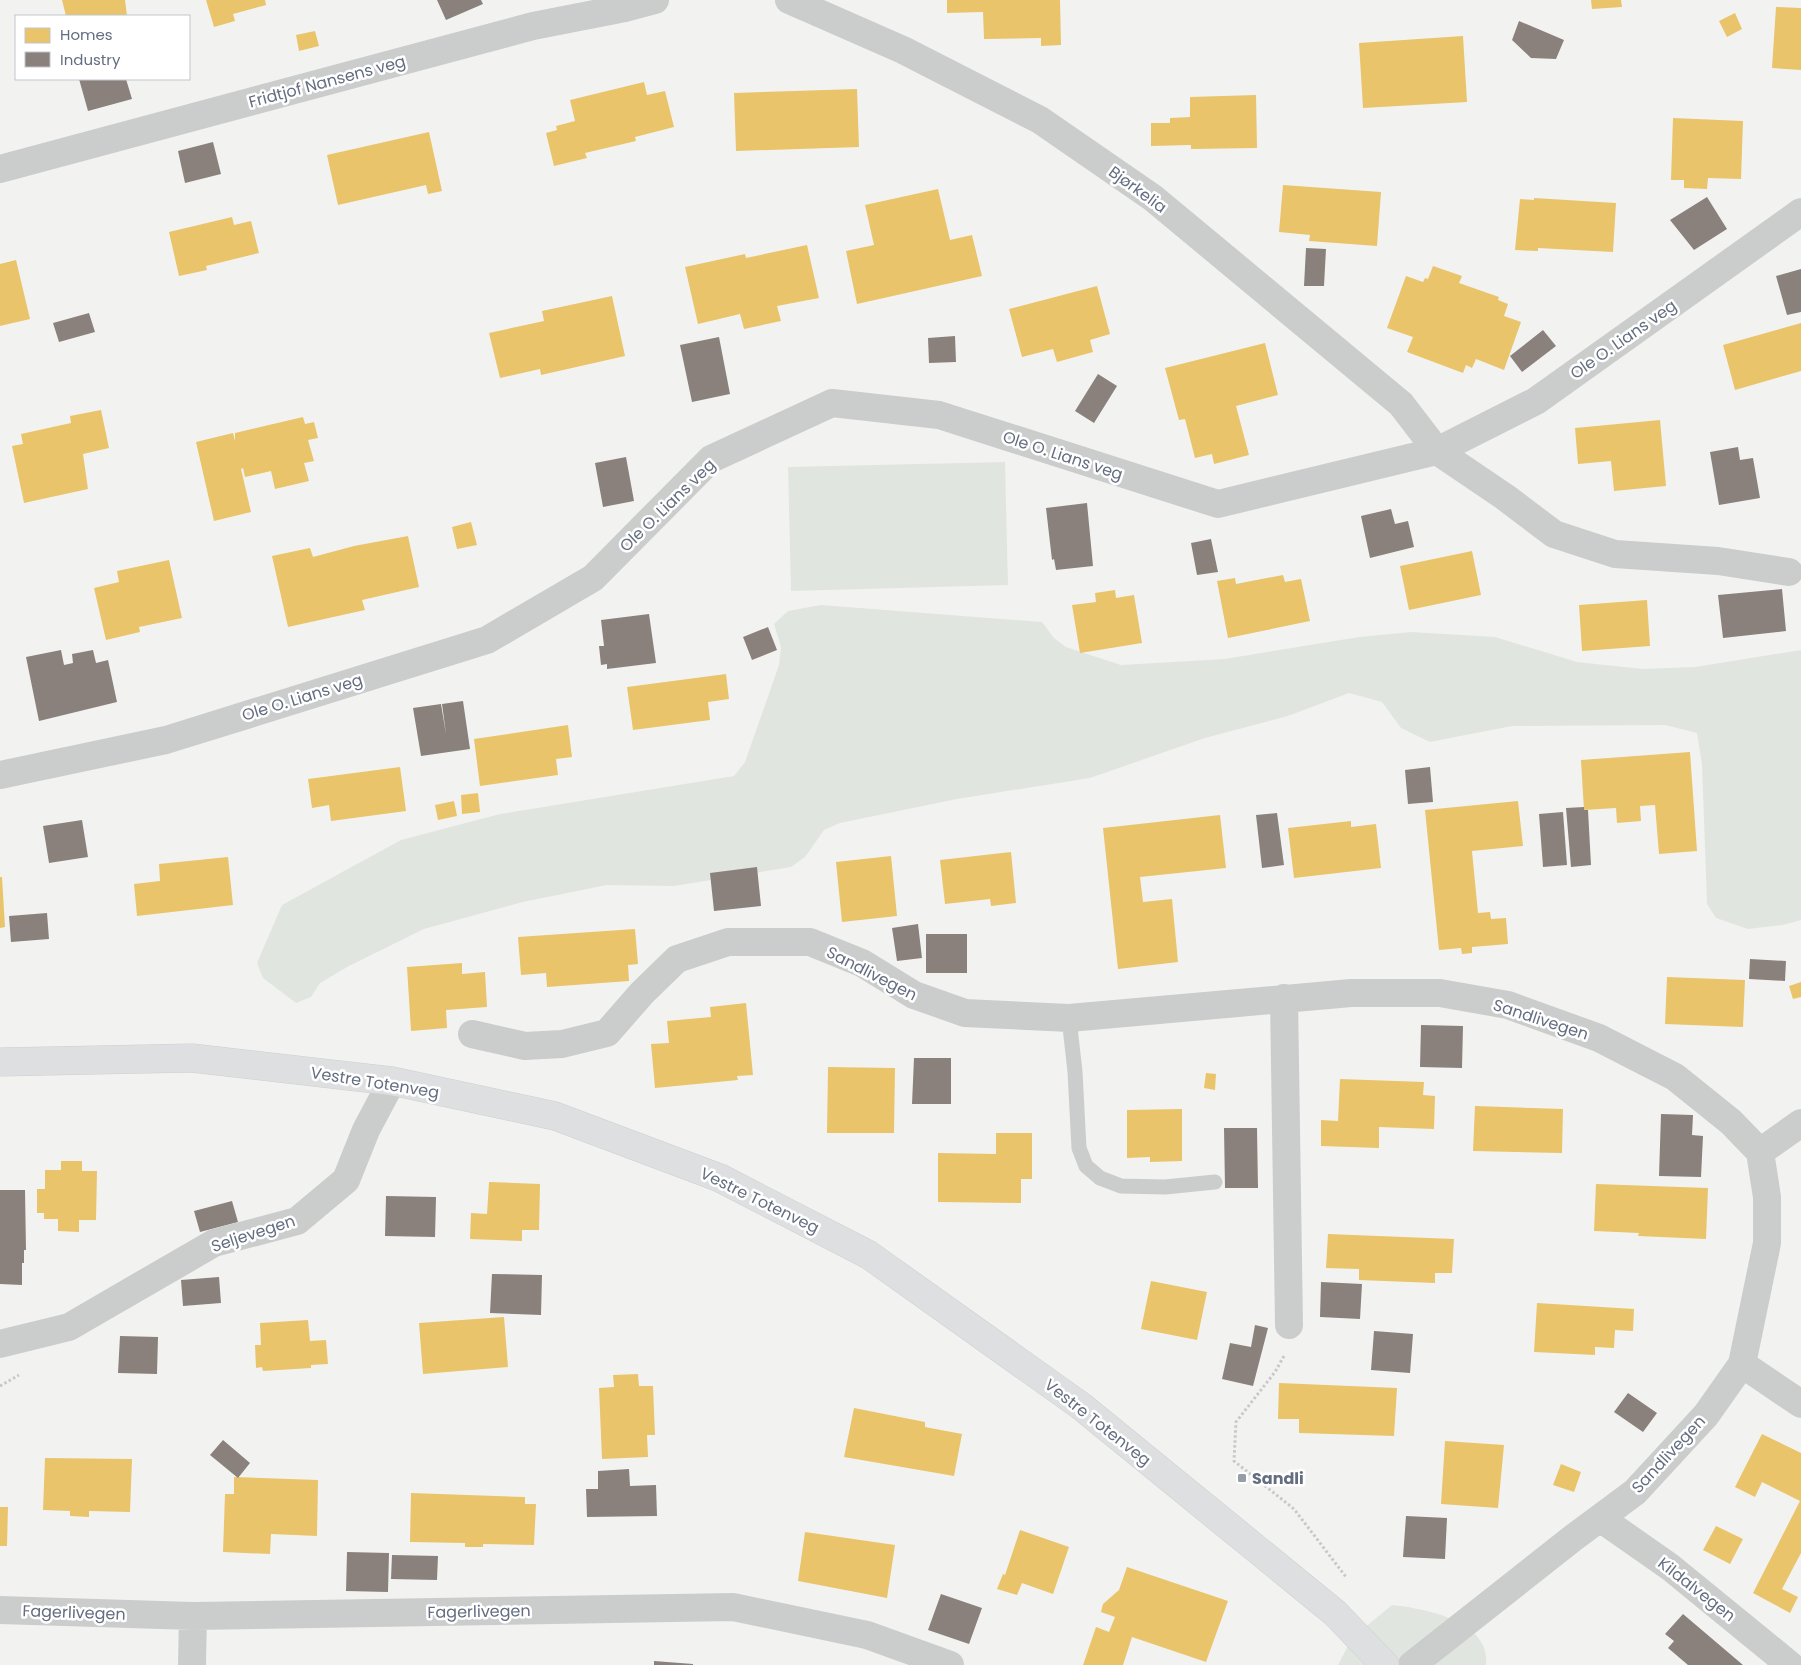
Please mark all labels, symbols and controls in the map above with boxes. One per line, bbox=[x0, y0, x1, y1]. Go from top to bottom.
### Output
legend bbox=[15, 15, 190, 80]
text: Homes bbox=[60, 24, 113, 45]
text: Industry bbox=[60, 49, 121, 70]
street label: Fridtjof Nansens veg bbox=[246, 49, 408, 113]
street label: Bjørkelia bbox=[1104, 160, 1172, 218]
street label: Ole O. Lians veg bbox=[1565, 294, 1681, 385]
street label: Ole O. Lians veg bbox=[1000, 425, 1126, 486]
street label: Ole O. Lians veg bbox=[614, 454, 720, 557]
street label: Ole O. Lians veg bbox=[239, 668, 365, 727]
street label: Sandlivegen bbox=[822, 941, 921, 1006]
street label: Sandlivegen bbox=[1490, 993, 1591, 1046]
street label: Vestre Totenveg bbox=[309, 1061, 441, 1104]
street label: Vestre Totenveg bbox=[696, 1162, 823, 1239]
street label: Seljevegen bbox=[208, 1209, 298, 1258]
street label: Vestre Totenveg bbox=[1040, 1373, 1156, 1471]
street label: Sandlivegen bbox=[1626, 1410, 1711, 1498]
place label: Sandli bbox=[1252, 1467, 1304, 1490]
marker: Sandli bbox=[1236, 1472, 1248, 1484]
street label: Kildalvegen bbox=[1653, 1552, 1740, 1627]
street label: Fagerlivegen bbox=[22, 1599, 126, 1626]
street label: Fagerlivegen bbox=[427, 1599, 531, 1624]

